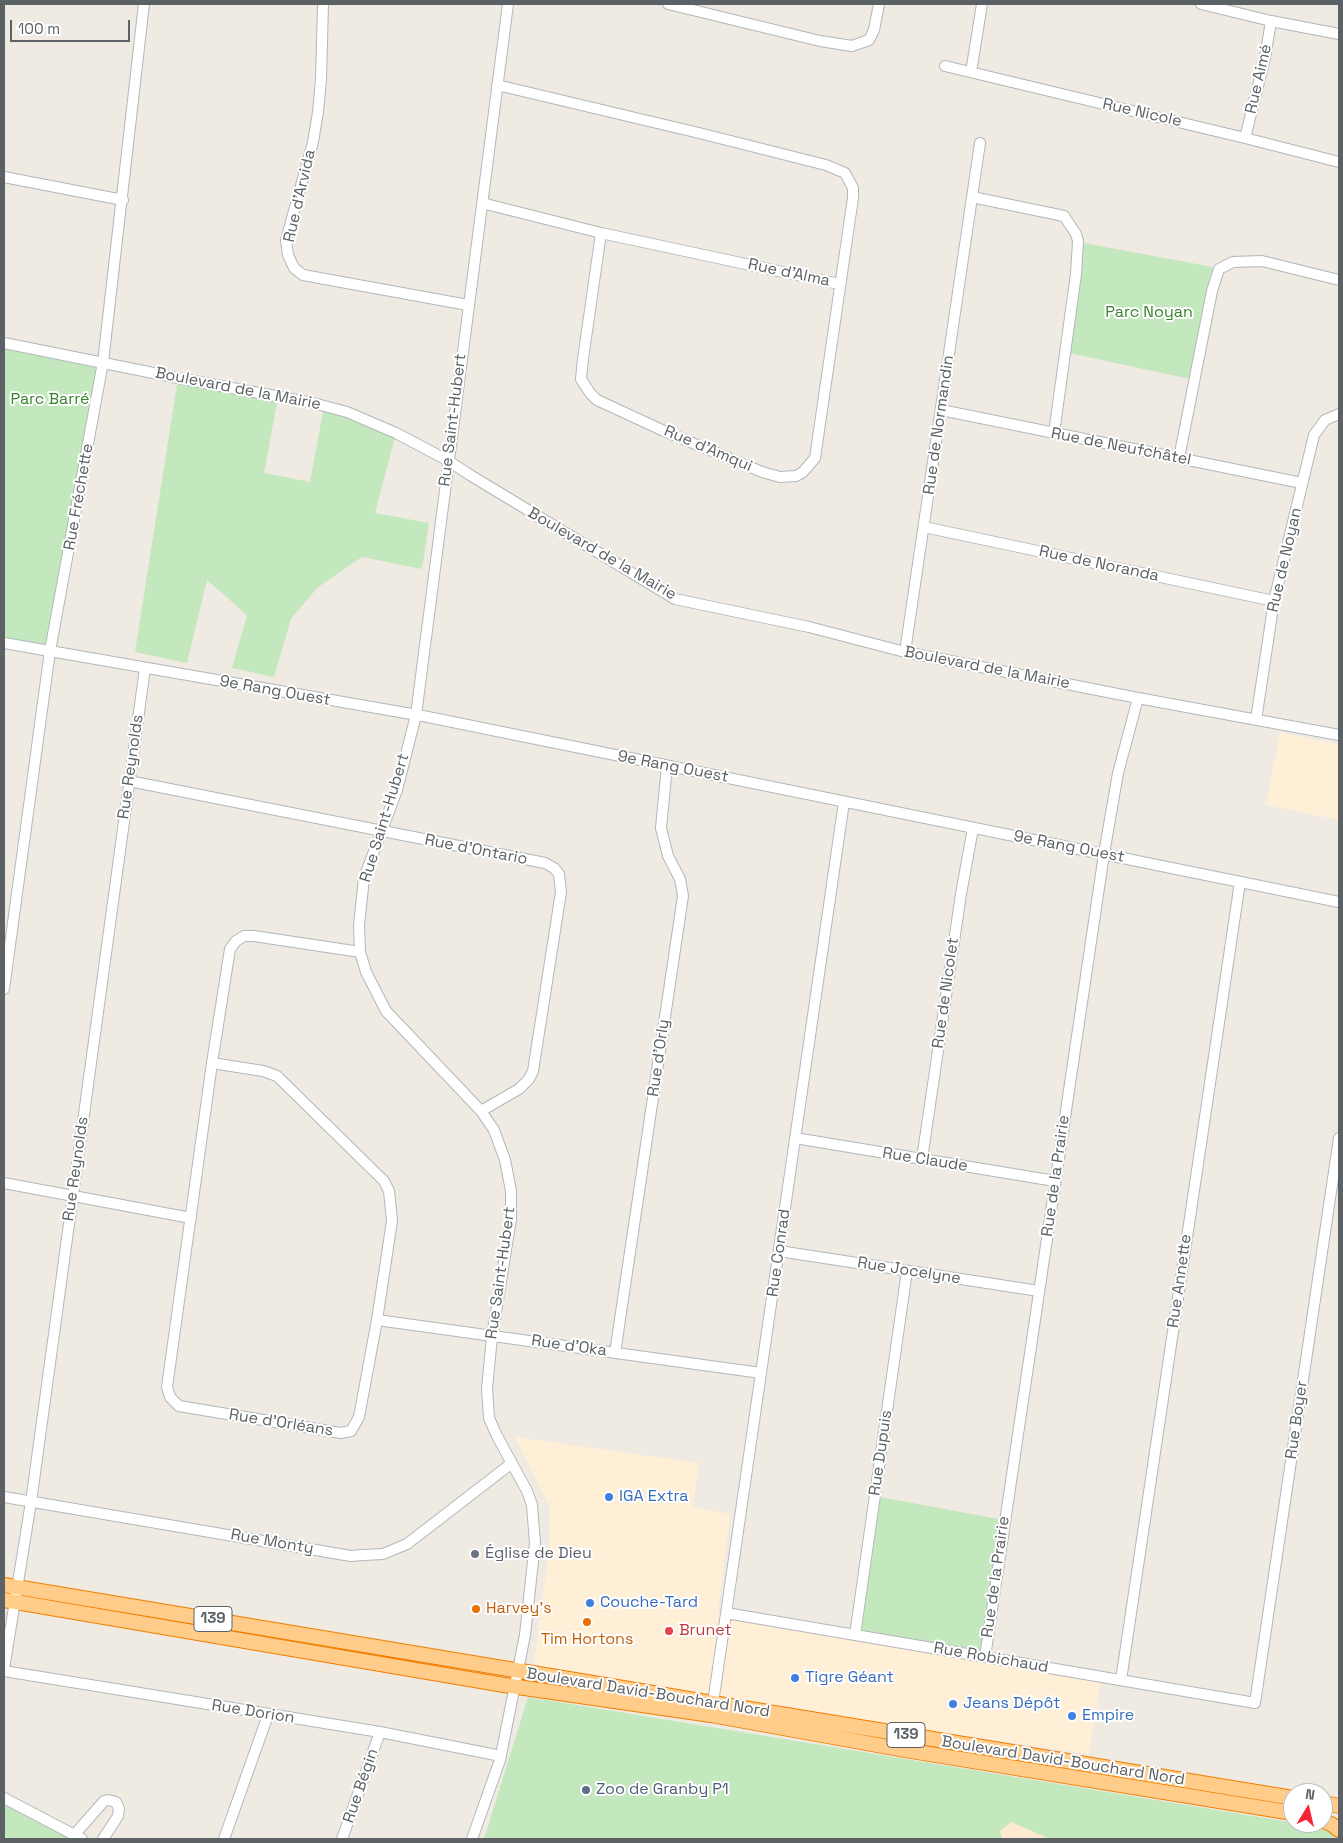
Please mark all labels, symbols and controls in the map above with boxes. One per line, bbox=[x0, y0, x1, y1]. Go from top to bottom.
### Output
scale bar bbox=[12, 10, 132, 42]
text: 100 m bbox=[18, 19, 60, 38]
street label: Rue Aimé bbox=[1242, 42, 1276, 116]
street label: Rue Nicole bbox=[1100, 95, 1184, 131]
street label: Rue d'Arvida bbox=[280, 148, 320, 244]
street label: Rue d'Alma bbox=[746, 255, 832, 291]
park label: Parc Noyan bbox=[1105, 303, 1193, 323]
street label: Rue Saint-Hubert bbox=[435, 352, 471, 488]
street label: Rue de Normandin bbox=[920, 354, 958, 496]
street label: Boulevard de la Mairie bbox=[153, 363, 323, 415]
park label: Parc Barré bbox=[10, 390, 90, 410]
street label: Rue d'Amqui bbox=[661, 422, 755, 476]
street label: Rue de Neufchâtel bbox=[1049, 424, 1193, 470]
street label: Rue Fréchette bbox=[60, 442, 98, 552]
street label: Boulevard de la Mairie bbox=[524, 504, 680, 604]
street label: Rue de Noyan bbox=[1264, 506, 1306, 614]
street label: Rue de Noranda bbox=[1037, 542, 1161, 586]
street label: Boulevard de la Mairie bbox=[902, 642, 1072, 694]
street label: 9e Rang Ouest bbox=[218, 672, 332, 710]
street label: Rue Reynolds bbox=[114, 714, 148, 820]
street label: 9e Rang Ouest bbox=[616, 747, 730, 787]
street label: Rue Saint-Hubert bbox=[356, 751, 414, 885]
street label: 9e Rang Ouest bbox=[1012, 827, 1126, 867]
street label: Rue d'Ontario bbox=[423, 831, 529, 869]
street label: Rue de Nicolet bbox=[929, 936, 963, 1050]
street label: Rue d'Orly bbox=[644, 1018, 674, 1098]
street label: Rue de la Prairie bbox=[1038, 1114, 1074, 1238]
street label: Rue Reynolds bbox=[59, 1116, 93, 1222]
street label: Rue Claude bbox=[881, 1144, 969, 1176]
street label: Rue Saint-Hubert bbox=[482, 1205, 520, 1341]
street label: Rue Conrad bbox=[763, 1208, 795, 1298]
street label: Rue Annette bbox=[1164, 1233, 1196, 1329]
street label: Rue Jocelyne bbox=[856, 1253, 962, 1289]
street label: Rue d'Oka bbox=[530, 1331, 608, 1361]
street label: Rue Boyer bbox=[1282, 1379, 1312, 1461]
street label: Rue d'Orléans bbox=[228, 1405, 334, 1441]
street label: Rue Dupuis bbox=[865, 1409, 897, 1497]
place label: IGA Extra bbox=[619, 1487, 688, 1507]
marker: IGA Extra bbox=[603, 1491, 615, 1503]
street label: Rue de la Prairie bbox=[978, 1515, 1014, 1639]
street label: Rue Monty bbox=[229, 1525, 315, 1559]
place label: Église de Dieu bbox=[485, 1544, 592, 1564]
marker: Église de Dieu bbox=[469, 1548, 481, 1560]
place label: Couche-Tard bbox=[600, 1593, 698, 1613]
marker: Couche-Tard bbox=[584, 1597, 596, 1609]
place label: Harvey's bbox=[486, 1599, 552, 1619]
marker: Harvey's bbox=[470, 1603, 482, 1615]
road number: 139 bbox=[194, 1606, 232, 1632]
marker: Tim Hortons bbox=[581, 1616, 593, 1628]
place label: Brunet bbox=[679, 1621, 732, 1641]
marker: Brunet bbox=[663, 1625, 675, 1637]
place label: Tim Hortons bbox=[541, 1630, 633, 1650]
street label: Rue Robichaud bbox=[932, 1638, 1050, 1678]
street label: Boulevard David-Bouchard Nord bbox=[525, 1664, 771, 1722]
place label: Tigre Géant bbox=[805, 1668, 894, 1688]
marker: Tigre Géant bbox=[789, 1672, 801, 1684]
place label: Jeans Dépôt bbox=[963, 1694, 1060, 1714]
street label: Rue Dorion bbox=[210, 1696, 296, 1728]
marker: Jeans Dépôt bbox=[947, 1698, 959, 1710]
place label: Empire bbox=[1082, 1706, 1134, 1726]
marker: Empire bbox=[1066, 1710, 1078, 1722]
road number: 139 bbox=[887, 1722, 925, 1748]
street label: Boulevard David-Bouchard Nord bbox=[940, 1732, 1186, 1790]
street label: Rue Bégin bbox=[339, 1746, 383, 1826]
place label: Zoo de Granby P1 bbox=[596, 1780, 729, 1800]
north arrow bbox=[1283, 1783, 1333, 1833]
marker: Zoo de Granby P1 bbox=[580, 1784, 592, 1796]
text: N bbox=[1304, 1785, 1316, 1804]

